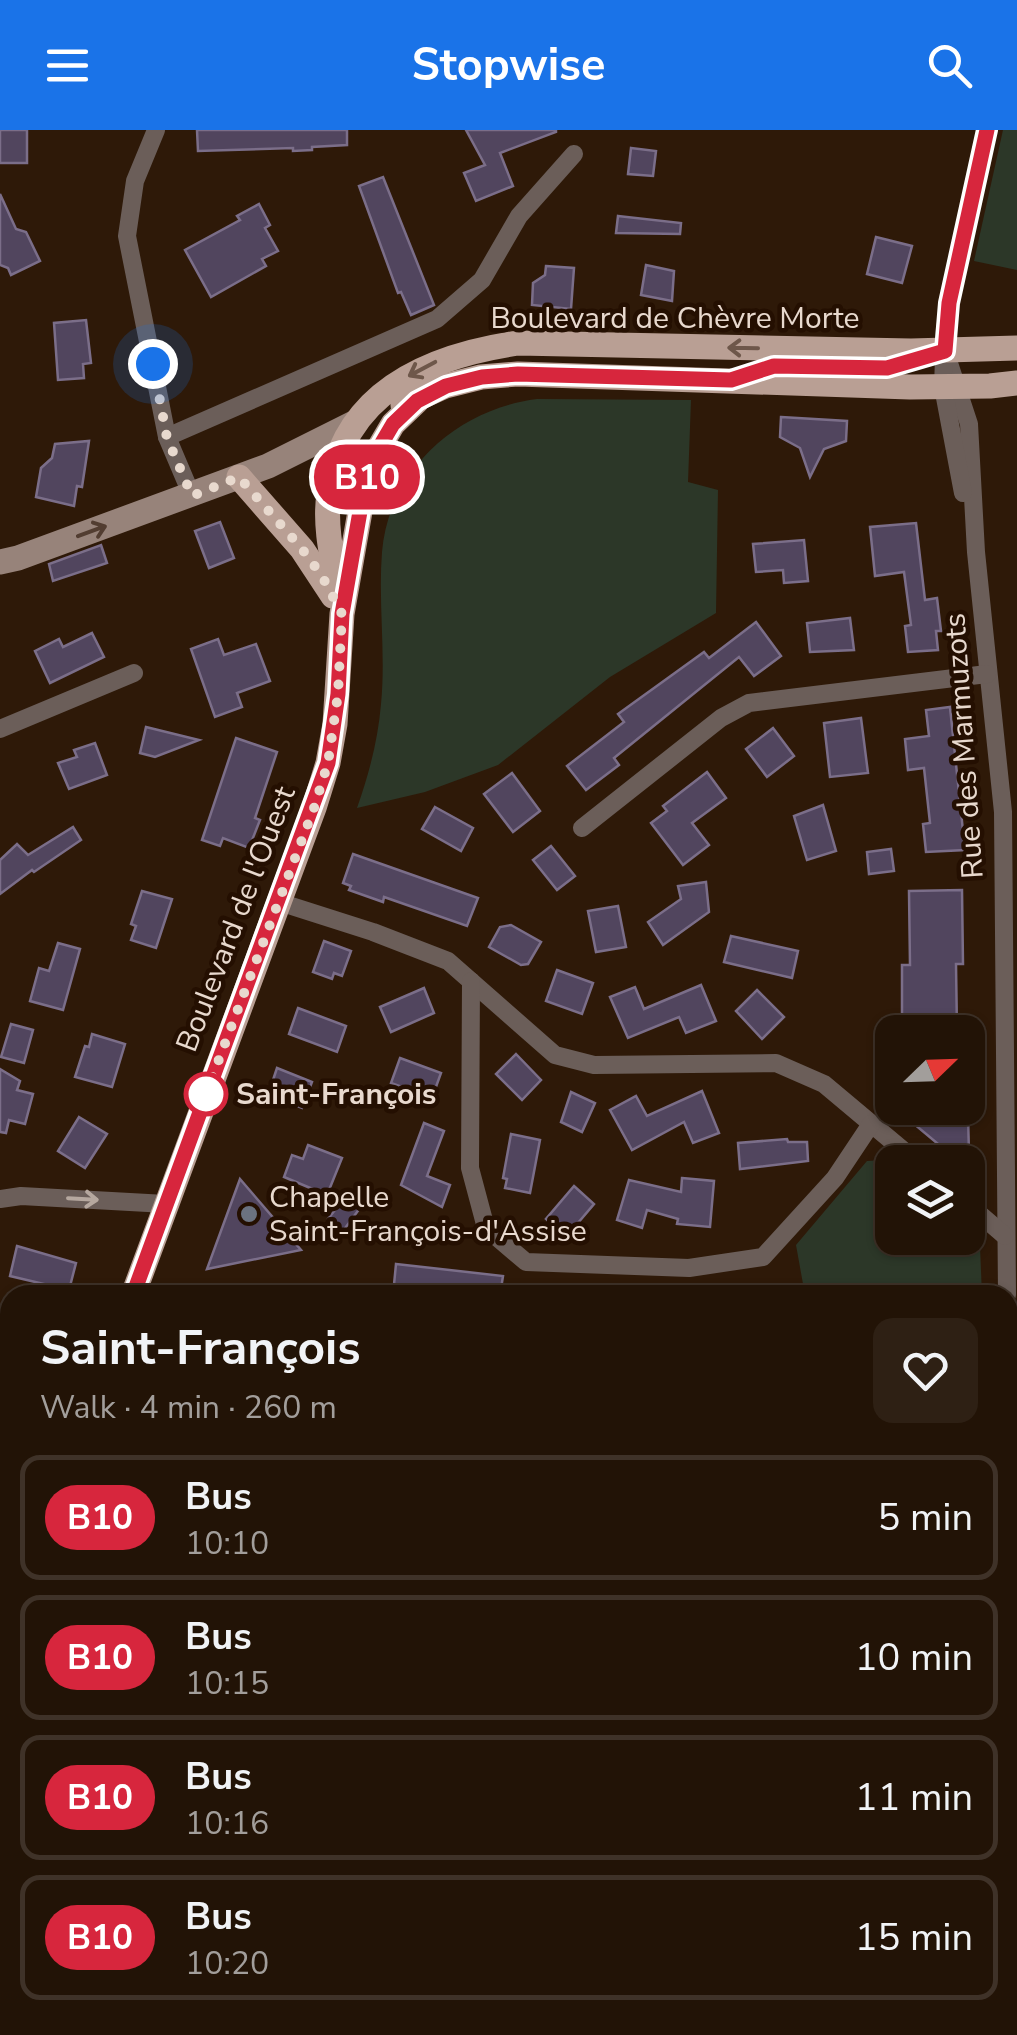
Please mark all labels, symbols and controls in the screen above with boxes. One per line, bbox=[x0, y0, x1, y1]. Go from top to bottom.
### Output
text: Stopwise bbox=[412, 35, 605, 96]
icon: menu bbox=[40, 38, 95, 93]
icon: search bbox=[922, 38, 977, 93]
street label: Boulevard de Chèvre Morte bbox=[490, 298, 860, 339]
one-way arrow bbox=[727, 338, 759, 357]
your location bbox=[128, 339, 178, 389]
one-way arrow bbox=[408, 360, 438, 380]
line badge: B10 bbox=[310, 444, 424, 510]
text: B10 bbox=[334, 454, 400, 501]
one-way arrow bbox=[76, 521, 107, 539]
street label: Rue des Marmuzots bbox=[934, 612, 994, 880]
street label: Boulevard de l'Ouest bbox=[166, 780, 306, 1058]
north arrow bbox=[875, 1015, 985, 1125]
map controls bbox=[875, 1015, 985, 1255]
marker: Saint-François bbox=[185, 1073, 227, 1115]
place label: Saint-François bbox=[236, 1074, 437, 1115]
button: layers bbox=[875, 1145, 985, 1255]
place label: Chapelle Saint-François-d'Assise bbox=[269, 1177, 587, 1252]
one-way arrow bbox=[66, 1190, 98, 1209]
marker: Chapelle Saint-François-d'Assise bbox=[238, 1203, 260, 1225]
text: Saint-François bbox=[40, 1315, 361, 1381]
button: heart bbox=[873, 1318, 978, 1423]
text: Walk · 4 min · 260 m bbox=[40, 1386, 337, 1429]
text: Bus bbox=[185, 1471, 252, 1522]
text: 5 min bbox=[878, 1492, 973, 1543]
text: B10 bbox=[67, 1494, 133, 1541]
text: 10:10 bbox=[185, 1522, 269, 1565]
text: Bus bbox=[185, 1611, 252, 1662]
text: 10 min bbox=[855, 1632, 973, 1683]
text: B10 bbox=[67, 1634, 133, 1681]
text: 10:15 bbox=[185, 1662, 269, 1705]
text: Bus bbox=[185, 1751, 252, 1802]
text: 11 min bbox=[855, 1772, 973, 1823]
text: B10 bbox=[67, 1774, 133, 1821]
text: 10:16 bbox=[185, 1802, 269, 1845]
text: Bus bbox=[185, 1891, 252, 1942]
text: 15 min bbox=[855, 1912, 973, 1963]
text: B10 bbox=[67, 1914, 133, 1961]
text: 10:20 bbox=[185, 1942, 269, 1985]

